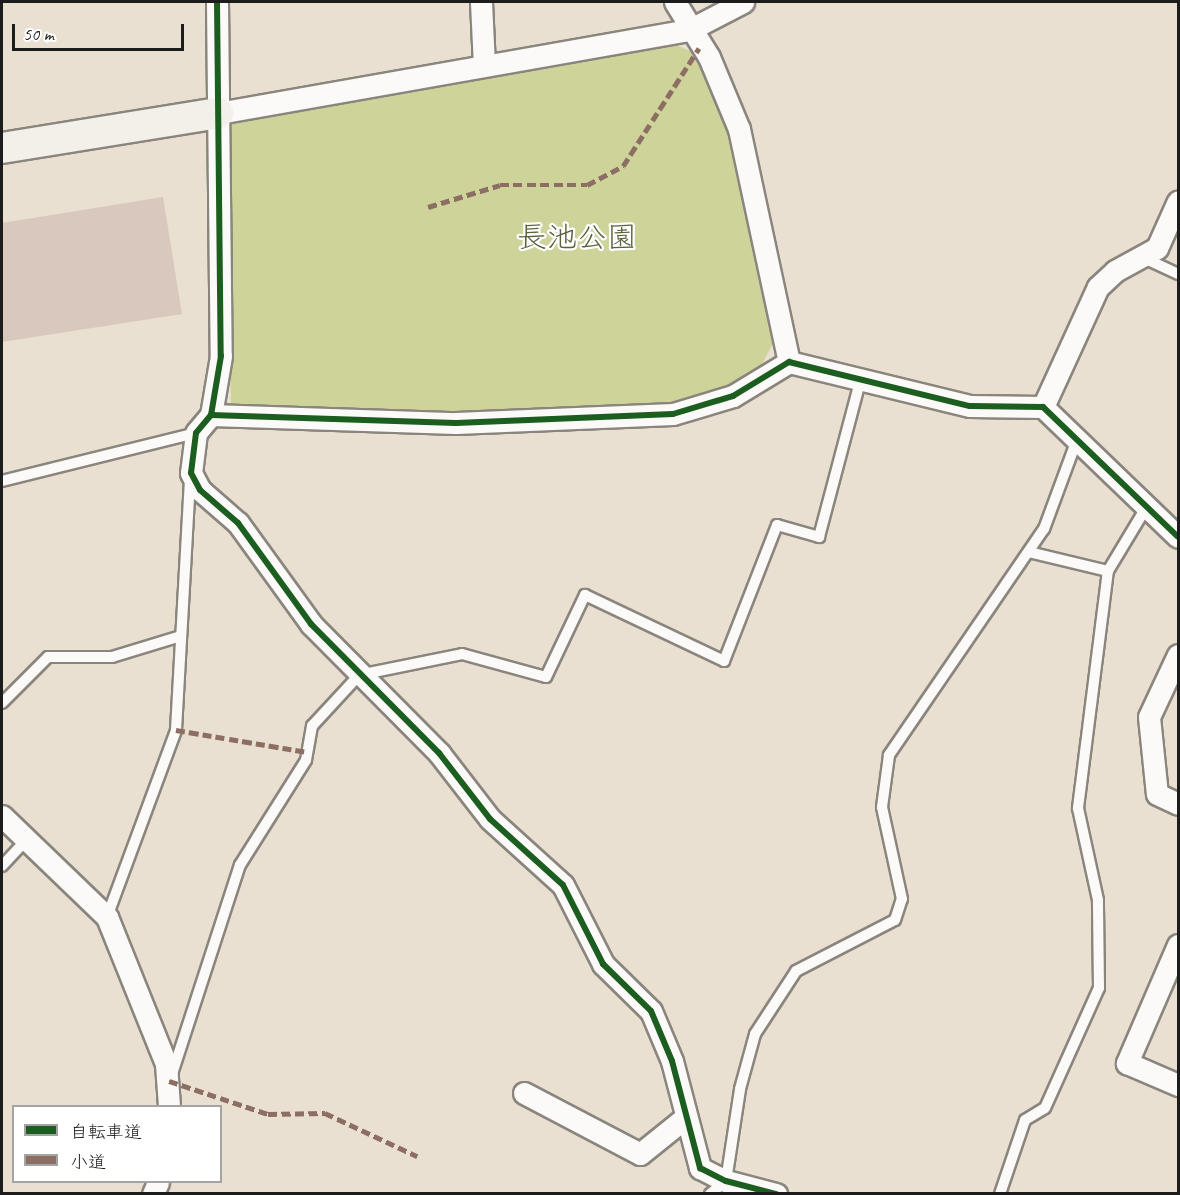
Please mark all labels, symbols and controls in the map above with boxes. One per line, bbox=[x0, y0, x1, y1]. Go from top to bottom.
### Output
scale bar bbox=[15, 12, 188, 50]
text: 50 m bbox=[23, 23, 54, 45]
park label: 長池公園 bbox=[517, 219, 637, 255]
legend bbox=[12, 1105, 222, 1183]
text: 自転車道 bbox=[70, 1121, 142, 1143]
text: 小道 bbox=[70, 1151, 106, 1173]

